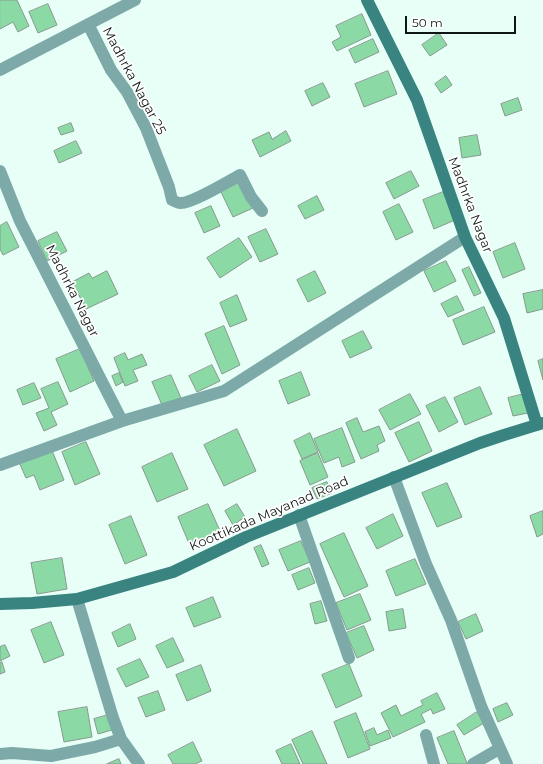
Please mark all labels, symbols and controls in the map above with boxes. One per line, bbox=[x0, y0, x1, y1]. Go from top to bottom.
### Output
scale bar bbox=[407, 8, 518, 34]
text: 50 m bbox=[412, 15, 443, 30]
street label: Madhrka Nagar 25 bbox=[99, 24, 169, 138]
street label: Madhrka Nagar bbox=[445, 155, 495, 255]
street label: Madhrka Nagar bbox=[42, 242, 102, 340]
street label: Koottikada Mayanad Road bbox=[187, 473, 351, 555]

